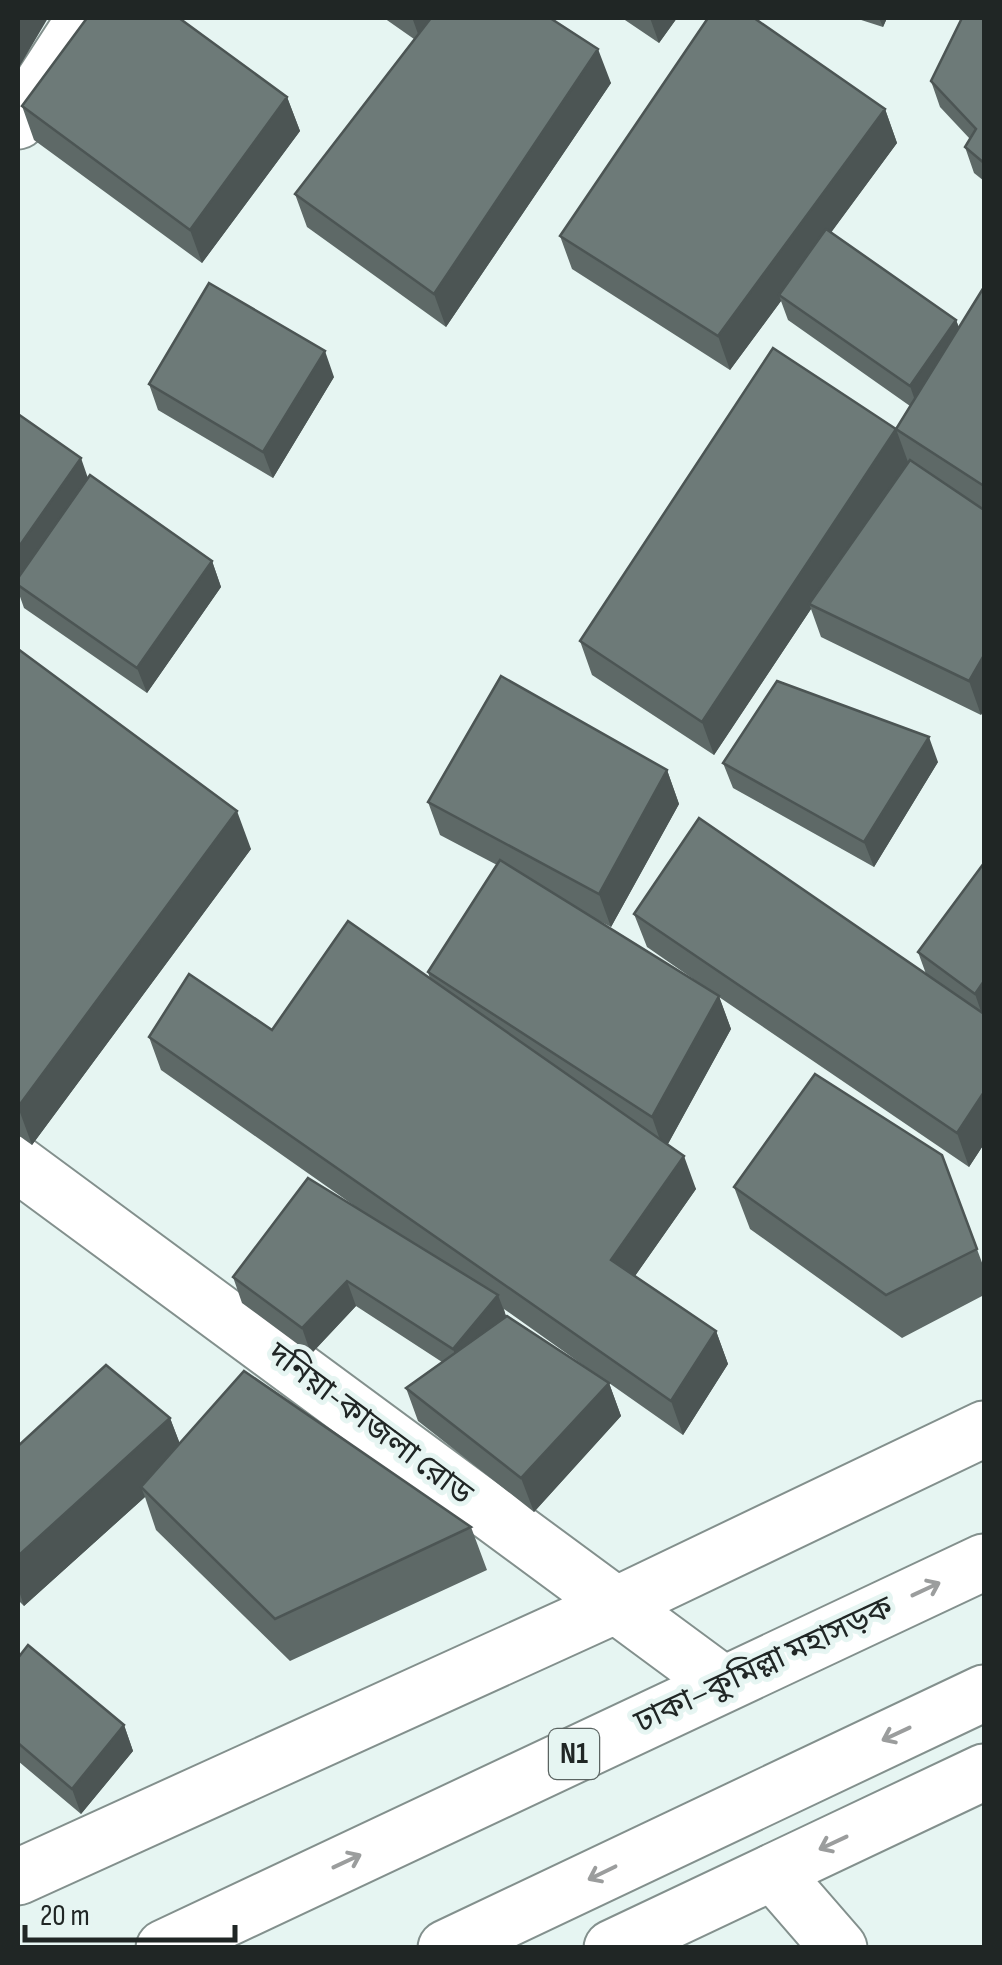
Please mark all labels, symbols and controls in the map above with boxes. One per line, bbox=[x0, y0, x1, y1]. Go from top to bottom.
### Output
street label: দনিয়া-কাজলা রোড bbox=[259, 1334, 481, 1515]
one-way arrow bbox=[911, 1578, 941, 1597]
street label: ঢাকা–কুমিল্লা মহাসড়ক bbox=[628, 1588, 901, 1742]
one-way arrow bbox=[882, 1725, 912, 1744]
road number: N1 bbox=[549, 1729, 599, 1779]
one-way arrow bbox=[819, 1835, 849, 1854]
one-way arrow bbox=[331, 1850, 361, 1869]
one-way arrow bbox=[588, 1864, 618, 1883]
scale bar bbox=[25, 1880, 235, 1942]
text: 20 m bbox=[40, 1898, 90, 1934]

